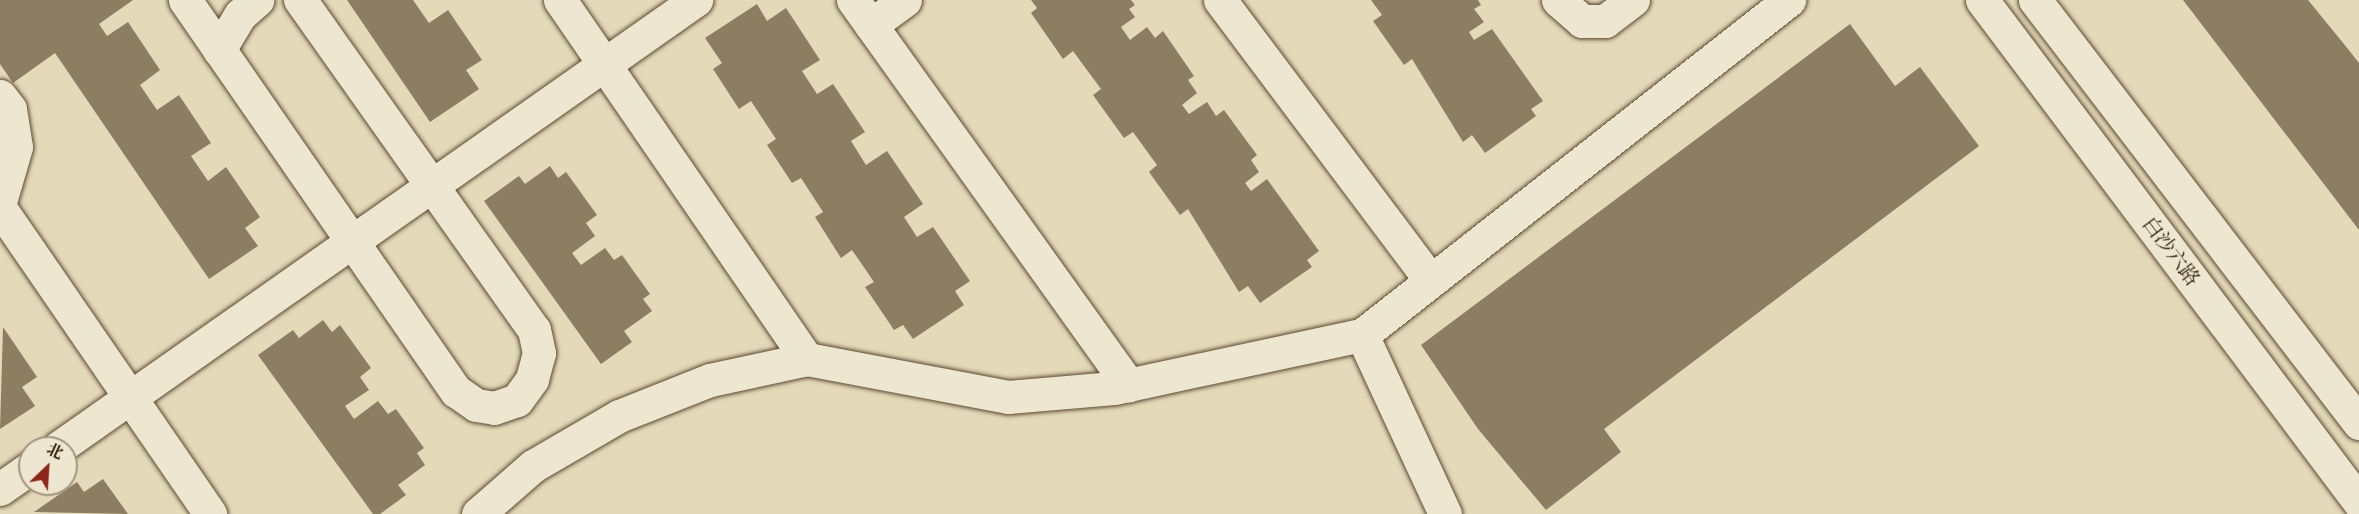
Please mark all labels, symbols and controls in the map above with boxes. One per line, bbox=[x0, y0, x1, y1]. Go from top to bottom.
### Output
street label: 白沙六路 bbox=[2137, 212, 2205, 290]
north arrow bbox=[18, 436, 78, 496]
text: 北 bbox=[43, 439, 66, 464]

